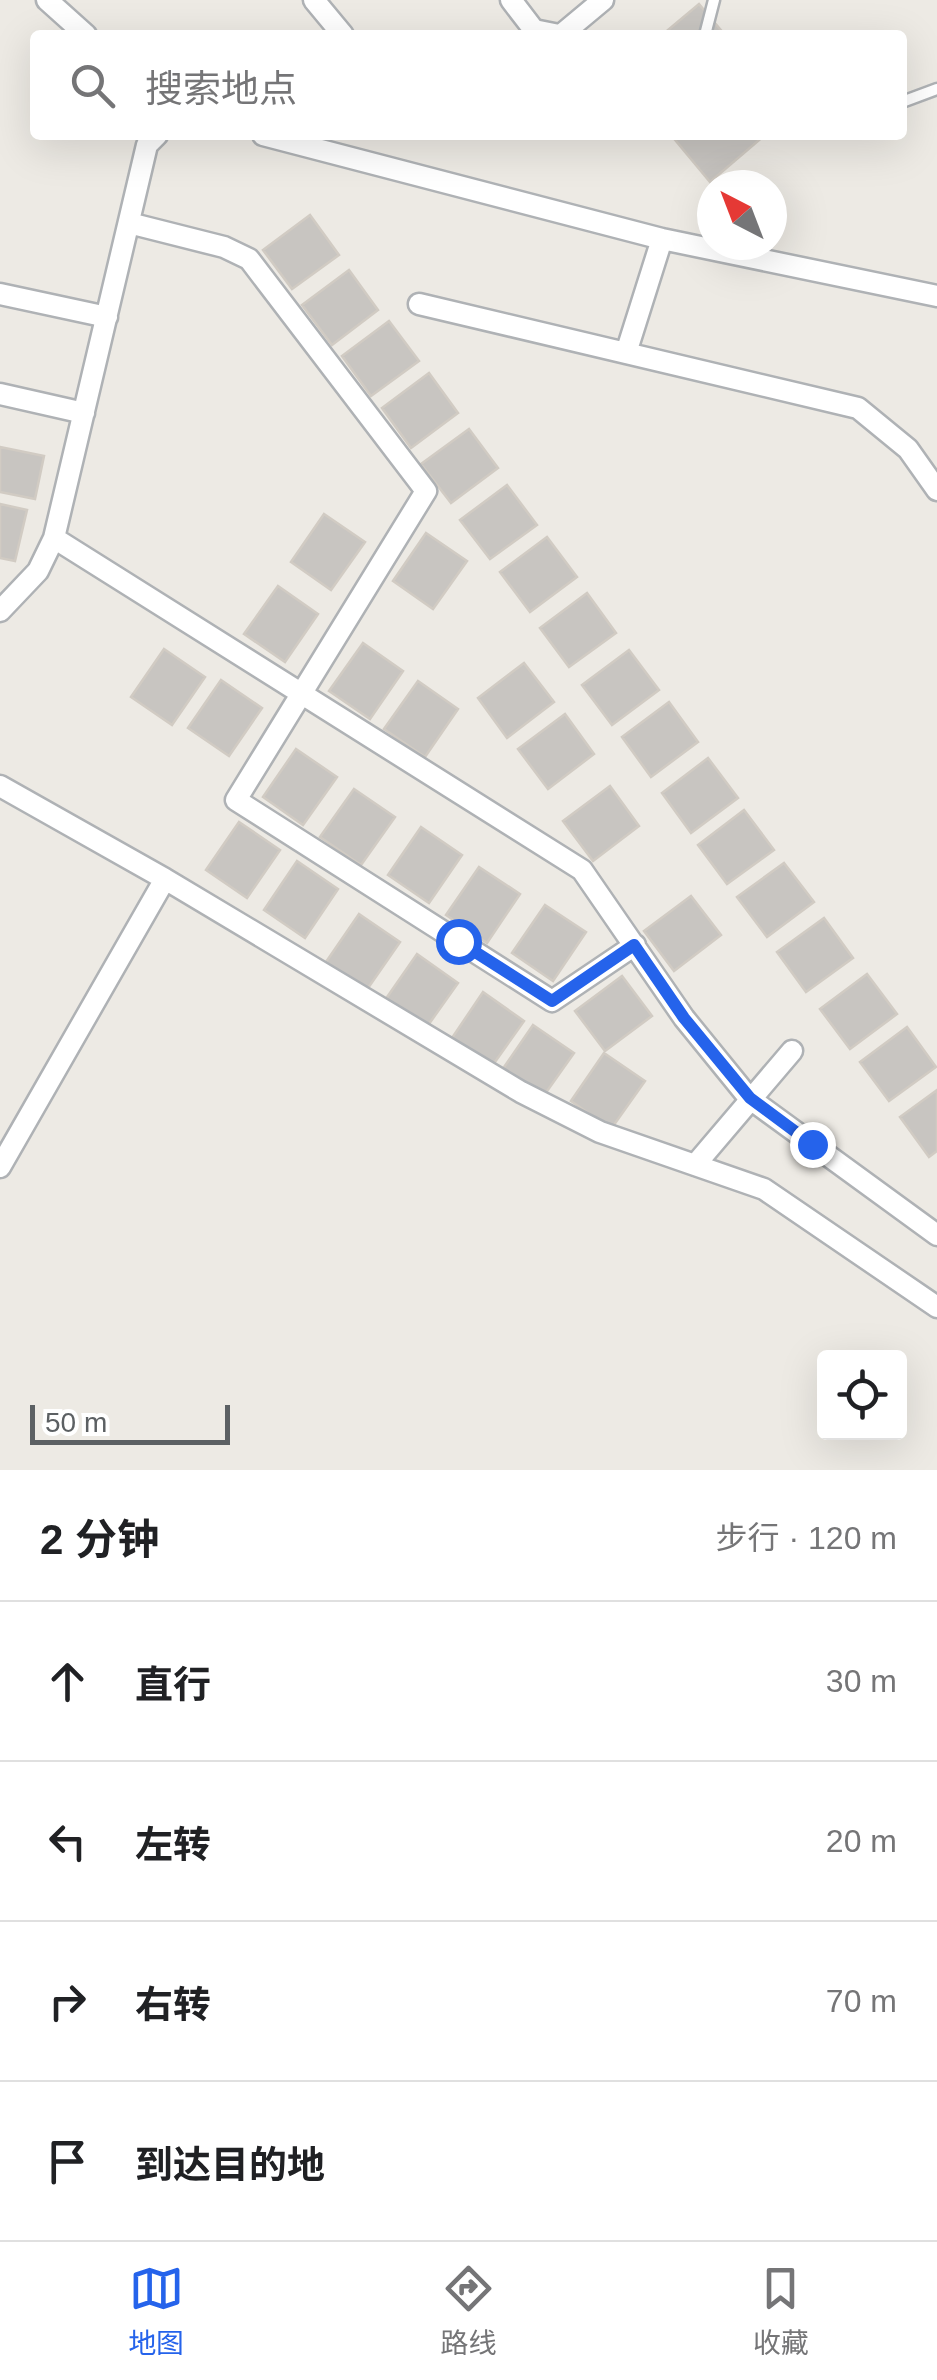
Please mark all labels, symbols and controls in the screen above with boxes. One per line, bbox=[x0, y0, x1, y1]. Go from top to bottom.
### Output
search box bbox=[30, 30, 907, 140]
icon: search bbox=[65, 58, 120, 113]
text: 搜索地点 bbox=[145, 68, 297, 110]
north arrow bbox=[697, 170, 787, 260]
route start bbox=[436, 919, 482, 965]
route end bbox=[790, 1122, 836, 1168]
map controls bbox=[817, 1350, 907, 1440]
button: locate bbox=[817, 1350, 907, 1440]
scale bar bbox=[30, 1400, 230, 1444]
text: 50 m bbox=[45, 1407, 107, 1438]
text: 2 分钟 bbox=[40, 1516, 159, 1563]
text: 步行 · 120 m bbox=[716, 1520, 897, 1556]
icon: ahead bbox=[40, 1654, 95, 1709]
text: 30 m bbox=[826, 1663, 897, 1699]
text: 直行 bbox=[135, 1664, 211, 1706]
icon: left bbox=[40, 1814, 95, 1869]
text: 20 m bbox=[826, 1823, 897, 1859]
text: 左转 bbox=[135, 1824, 211, 1866]
icon: right bbox=[40, 1974, 95, 2029]
text: 70 m bbox=[826, 1983, 897, 2019]
text: 右转 bbox=[135, 1984, 211, 2026]
icon: arrive bbox=[40, 2134, 95, 2189]
text: 到达目的地 bbox=[135, 2144, 325, 2186]
tab: 地图 bbox=[128, 2261, 184, 2361]
tab: 路线 bbox=[440, 2261, 497, 2361]
tab: 收藏 bbox=[753, 2261, 809, 2361]

